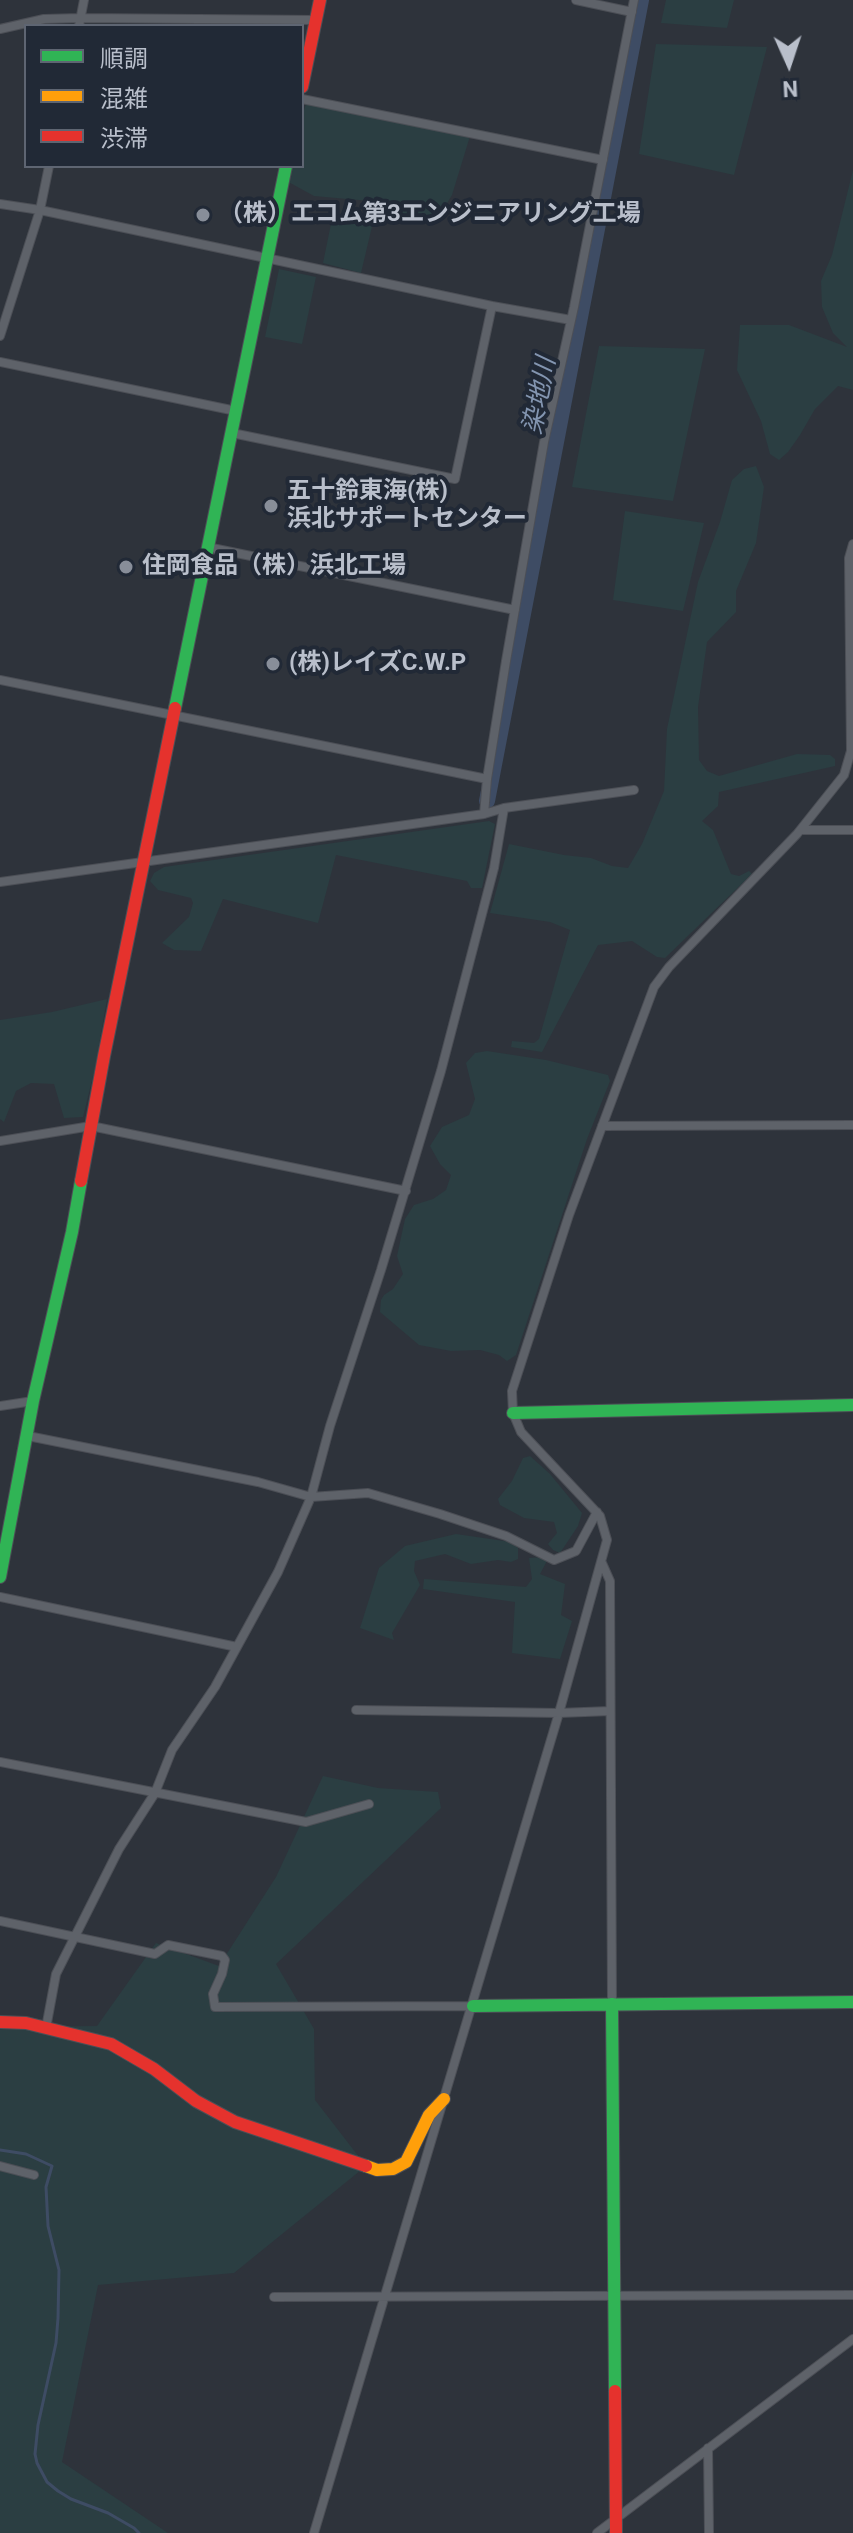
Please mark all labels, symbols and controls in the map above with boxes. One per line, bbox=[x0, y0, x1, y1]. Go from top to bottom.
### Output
legend bbox=[24, 24, 304, 168]
north arrow bbox=[749, 24, 829, 104]
text: 順調 bbox=[100, 45, 148, 73]
text: N bbox=[782, 76, 799, 101]
text: 混雑 bbox=[100, 85, 148, 113]
text: 渋滞 bbox=[100, 125, 148, 153]
place label: （株）エコム第3エンジニアリング工場 bbox=[219, 201, 641, 229]
marker: （株）エコム第3エンジニアリング工場 bbox=[194, 206, 212, 224]
water label: 染地川 bbox=[518, 355, 564, 437]
place label: 五十鈴東海(株) 浜北サポートセンター bbox=[287, 478, 527, 534]
marker: 五十鈴東海(株) 浜北サポートセンター bbox=[262, 497, 280, 515]
place label: 住岡食品（株）浜北工場 bbox=[142, 553, 406, 581]
marker: 住岡食品（株）浜北工場 bbox=[117, 558, 135, 576]
place label: (株)レイズC.W.P bbox=[289, 650, 466, 678]
marker: (株)レイズC.W.P bbox=[264, 655, 282, 673]

